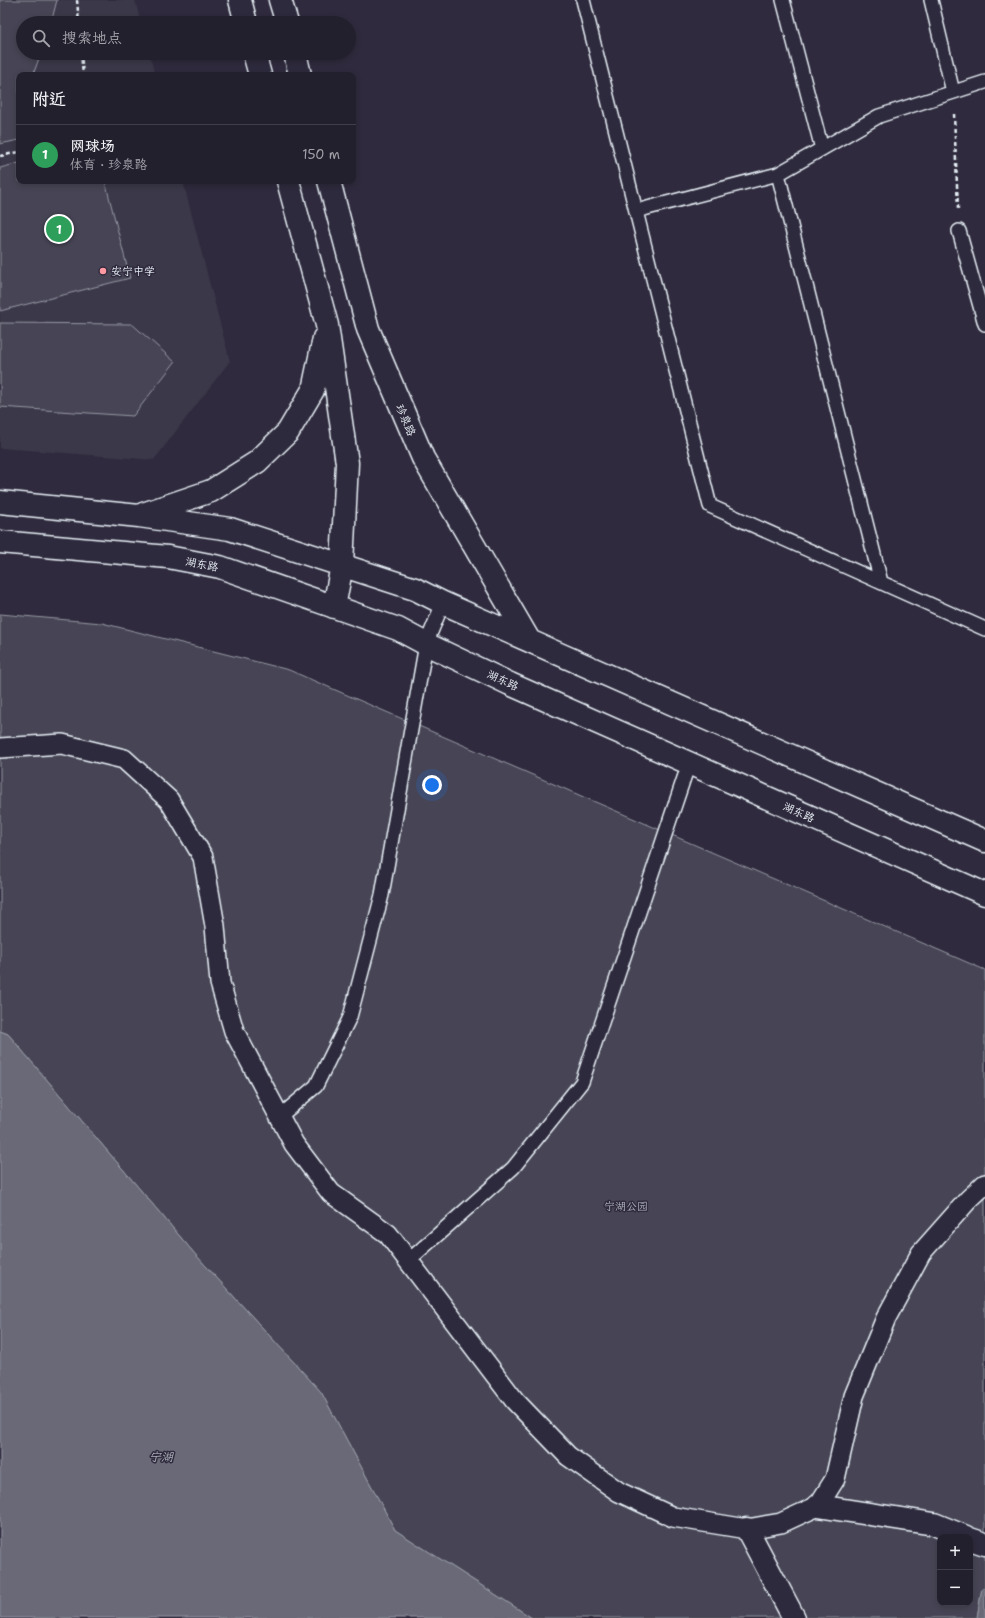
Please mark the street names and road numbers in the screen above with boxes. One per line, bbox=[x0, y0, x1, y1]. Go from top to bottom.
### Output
street label: 珍泉路 bbox=[392, 402, 419, 438]
street label: 湖东路 bbox=[184, 554, 220, 575]
street label: 湖东路 bbox=[485, 667, 521, 694]
street label: 湖东路 bbox=[781, 799, 817, 826]

